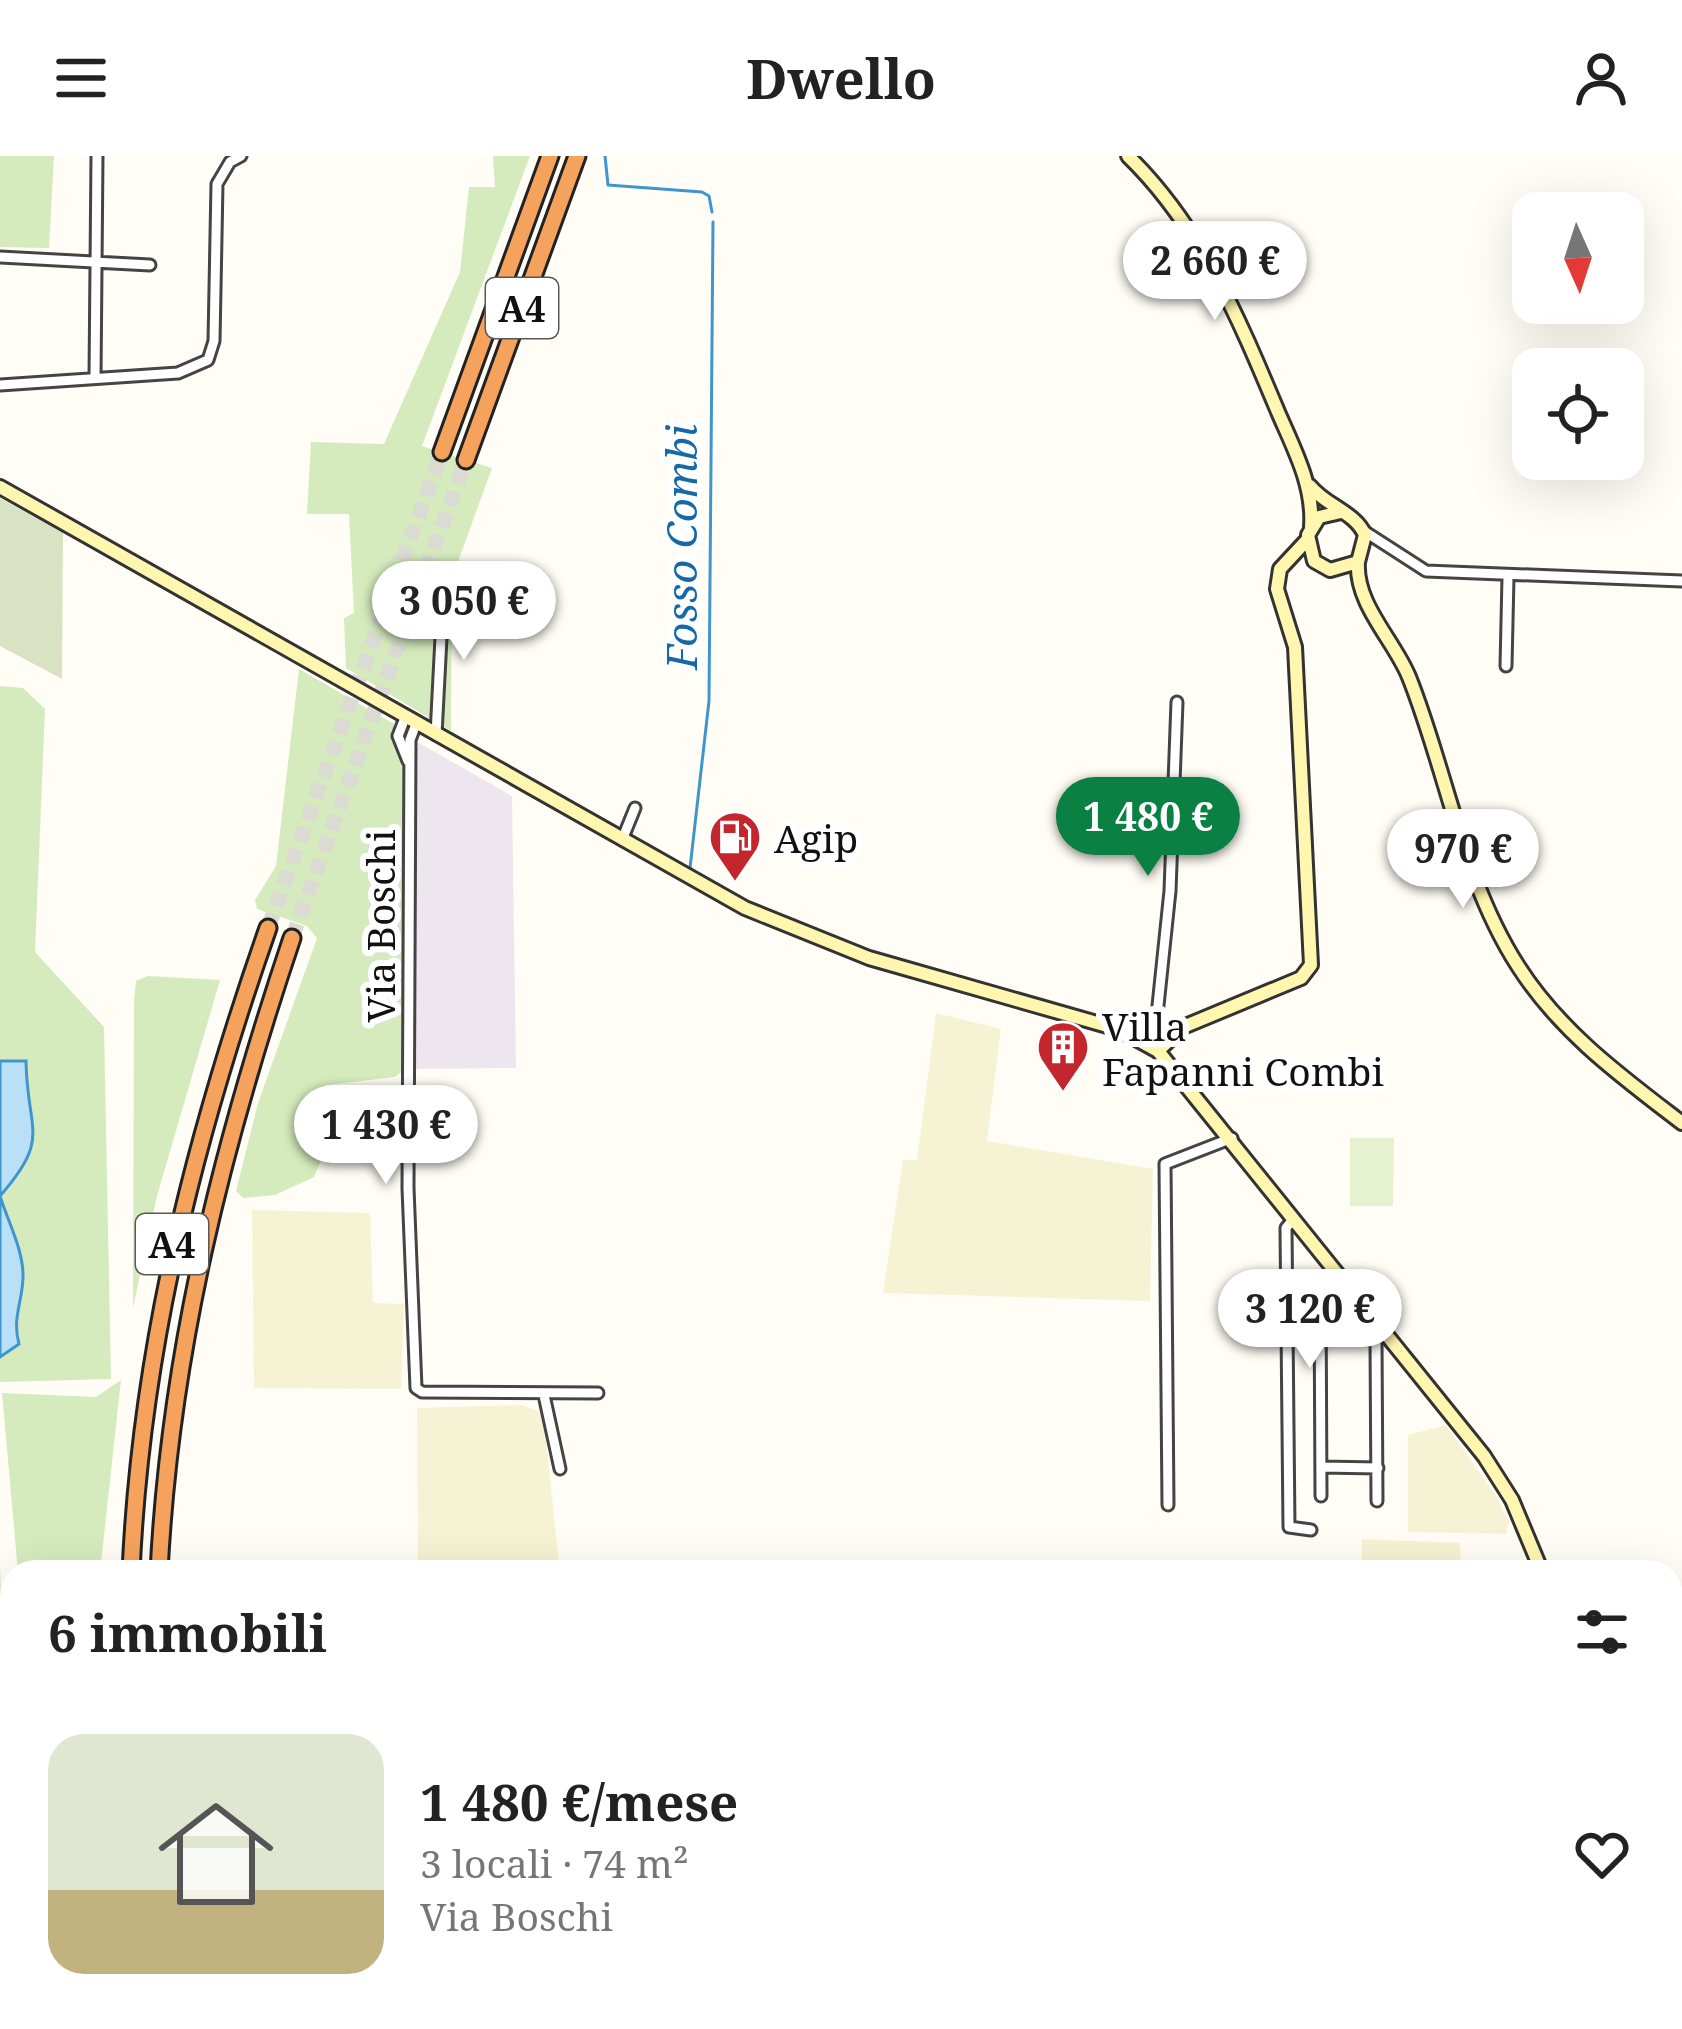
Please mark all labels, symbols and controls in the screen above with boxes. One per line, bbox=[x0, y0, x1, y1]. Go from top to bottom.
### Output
text: Dwello bbox=[746, 41, 936, 115]
icon: menu bbox=[48, 45, 114, 111]
icon: person bbox=[1568, 45, 1634, 111]
north arrow bbox=[1512, 192, 1644, 324]
map controls bbox=[1512, 192, 1644, 480]
pin: 2 660 € bbox=[1104, 221, 1326, 323]
text: 2 660 € bbox=[1150, 233, 1280, 286]
road number: A4 bbox=[486, 278, 558, 338]
button: locate bbox=[1512, 348, 1644, 480]
water label: Fosso Combi bbox=[652, 424, 709, 671]
pin: 3 050 € bbox=[353, 561, 575, 663]
text: 3 050 € bbox=[399, 573, 529, 626]
pin: 1 480 € bbox=[1037, 777, 1259, 879]
text: 1 480 € bbox=[1083, 789, 1213, 842]
fuel station icon: Agip bbox=[707, 809, 763, 883]
pin: 970 € bbox=[1379, 809, 1547, 911]
place label: Agip bbox=[774, 811, 858, 864]
text: 970 € bbox=[1414, 821, 1512, 874]
street label: Via Boschi bbox=[353, 830, 406, 1022]
place label: Villa Fapanni Combi bbox=[1102, 999, 1384, 1097]
building icon: Villa Fapanni Combi bbox=[1035, 1019, 1091, 1093]
pin: 1 430 € bbox=[275, 1085, 497, 1187]
text: 1 430 € bbox=[321, 1097, 451, 1150]
road number: A4 bbox=[136, 1214, 208, 1274]
pin: 3 120 € bbox=[1199, 1269, 1421, 1371]
text: 3 120 € bbox=[1245, 1281, 1375, 1334]
text: 6 immobili bbox=[48, 1597, 327, 1667]
icon: filters bbox=[1569, 1599, 1635, 1665]
text: 1 480 €/mese bbox=[420, 1766, 738, 1836]
icon: home bbox=[144, 1782, 288, 1926]
icon: heart bbox=[1569, 1821, 1635, 1887]
text: 3 locali · 74 m² bbox=[420, 1836, 688, 1889]
text: Via Boschi bbox=[420, 1889, 613, 1942]

